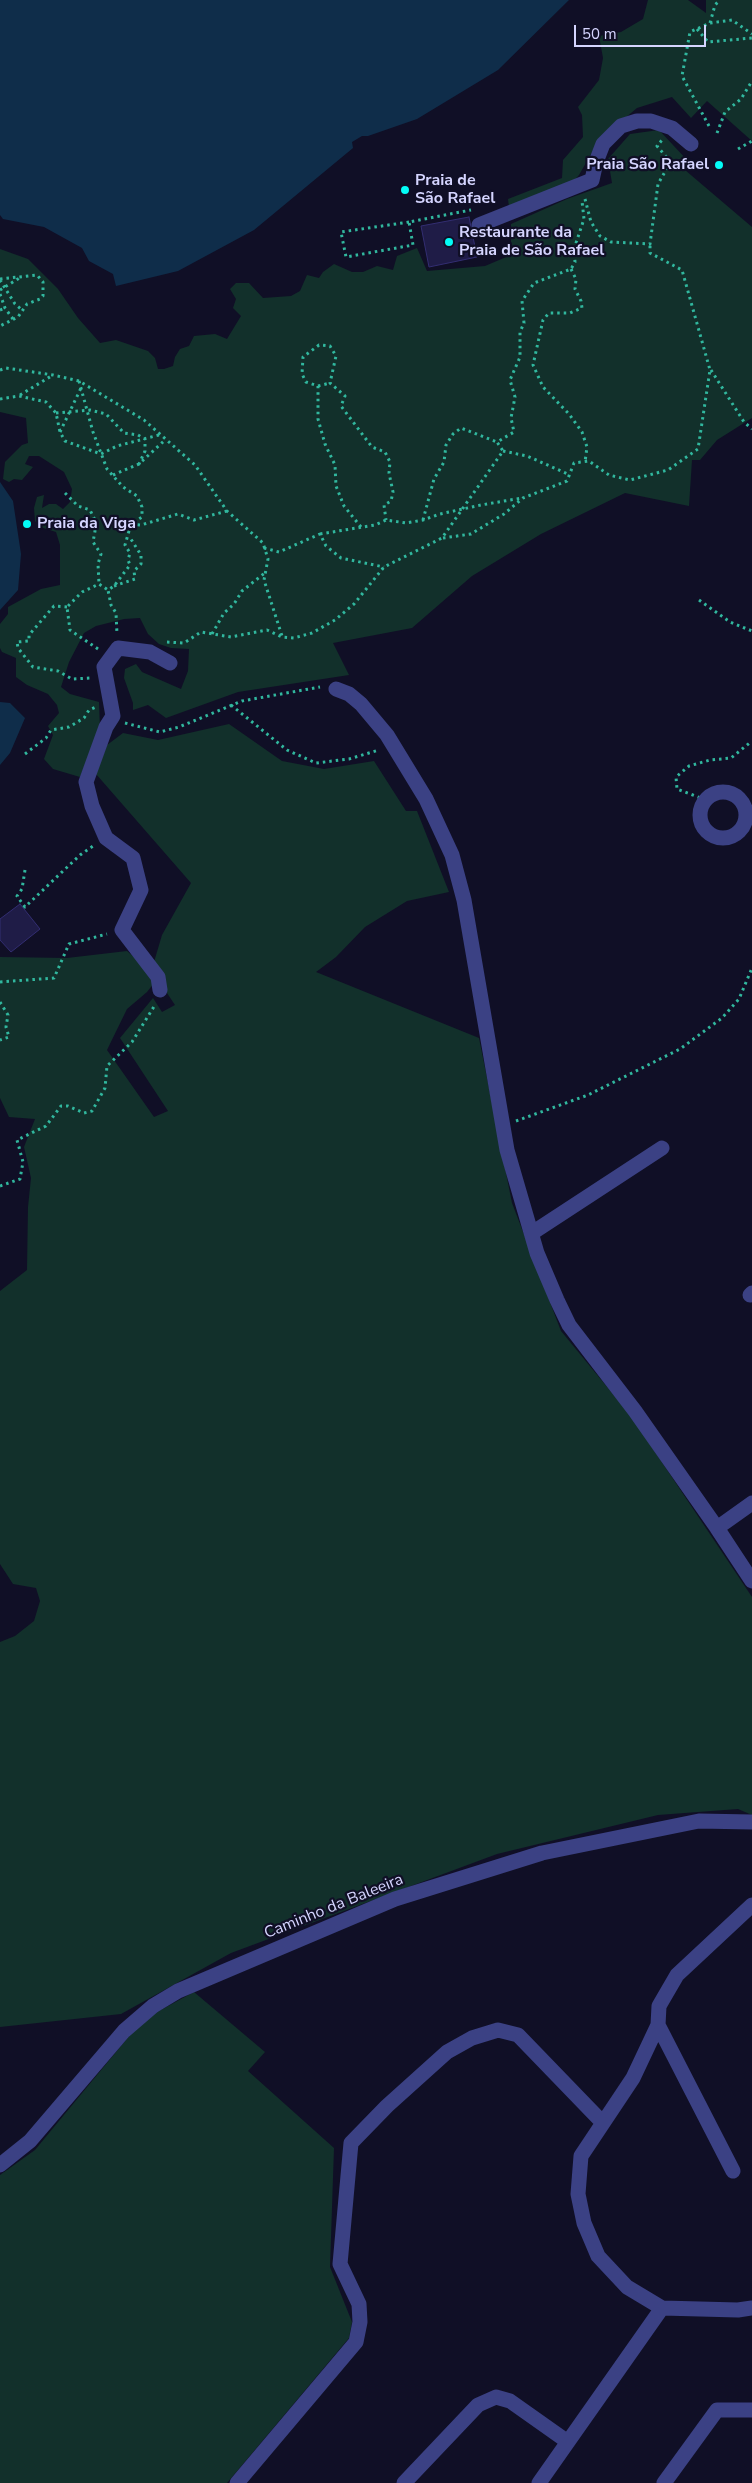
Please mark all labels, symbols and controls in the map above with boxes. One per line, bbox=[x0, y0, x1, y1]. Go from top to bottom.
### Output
scale bar bbox=[577, 15, 710, 47]
text: 50 m bbox=[582, 24, 617, 44]
place label: Praia São Rafael bbox=[586, 155, 709, 175]
marker: Praia São Rafael bbox=[713, 159, 725, 171]
place label: Praia de São Rafael bbox=[415, 171, 495, 209]
marker: Praia de São Rafael bbox=[399, 184, 411, 196]
place label: Restaurante da Praia de São Rafael bbox=[459, 223, 604, 261]
marker: Restaurante da Praia de São Rafael bbox=[443, 236, 455, 248]
place label: Praia da Viga bbox=[37, 514, 136, 534]
marker: Praia da Viga bbox=[21, 518, 33, 530]
street label: Caminho da Baleeira bbox=[262, 1870, 406, 1944]

